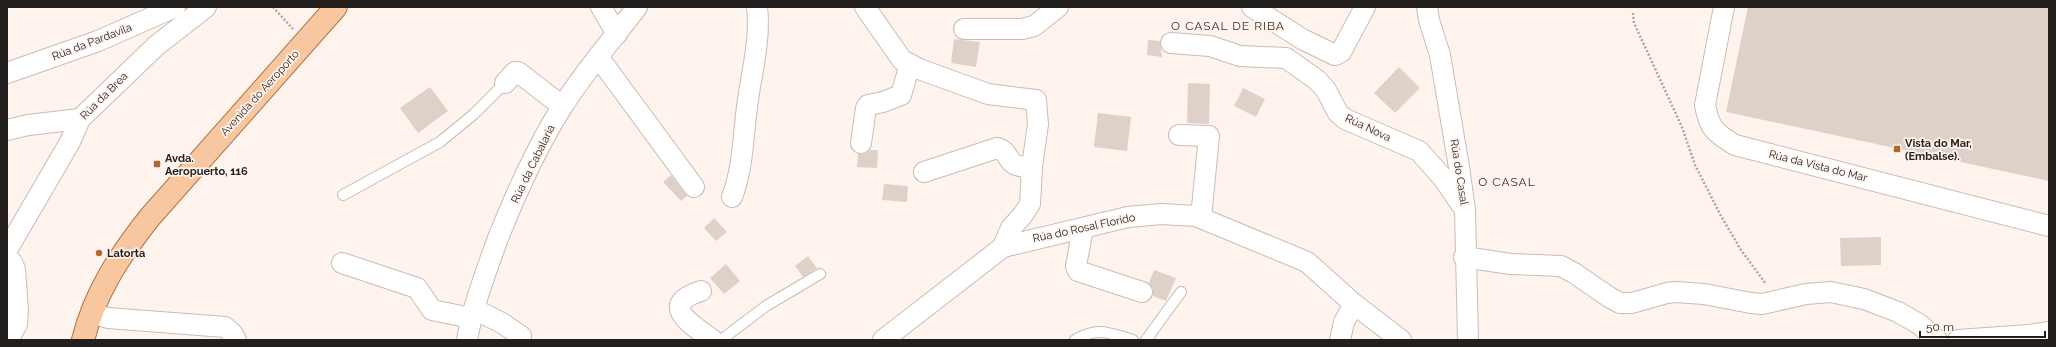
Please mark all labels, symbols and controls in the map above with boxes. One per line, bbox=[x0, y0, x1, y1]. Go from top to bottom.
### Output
district label: O CASAL DE RIBA bbox=[1171, 19, 1285, 33]
street label: Rúa da Pardavila bbox=[50, 21, 134, 63]
street label: Avenida do Aeroporto bbox=[218, 47, 302, 139]
street label: Rúa da Brea bbox=[78, 70, 130, 122]
street label: Rúa Nova bbox=[1343, 112, 1393, 144]
street label: Rúa da Cabalaria bbox=[508, 123, 558, 205]
place label: Vista do Mar, (Embalse). bbox=[1905, 137, 1972, 163]
street label: Rúa do Casal bbox=[1447, 138, 1471, 206]
marker: Vista do Mar, (Embalse). bbox=[1892, 144, 1902, 154]
street label: Rúa da Vista do Mar bbox=[1767, 147, 1869, 185]
place label: Avda. Aeropuerto, 116 bbox=[165, 152, 248, 178]
marker: Avda. Aeropuerto, 116 bbox=[152, 159, 162, 169]
district label: O CASAL bbox=[1478, 175, 1536, 189]
street label: Rúa do Rosal Florido bbox=[1031, 211, 1137, 245]
place label: Latorta bbox=[107, 247, 145, 260]
marker: Latorta bbox=[94, 248, 104, 258]
scale bar bbox=[1920, 313, 2045, 339]
text: 50 m bbox=[1926, 320, 1954, 334]

